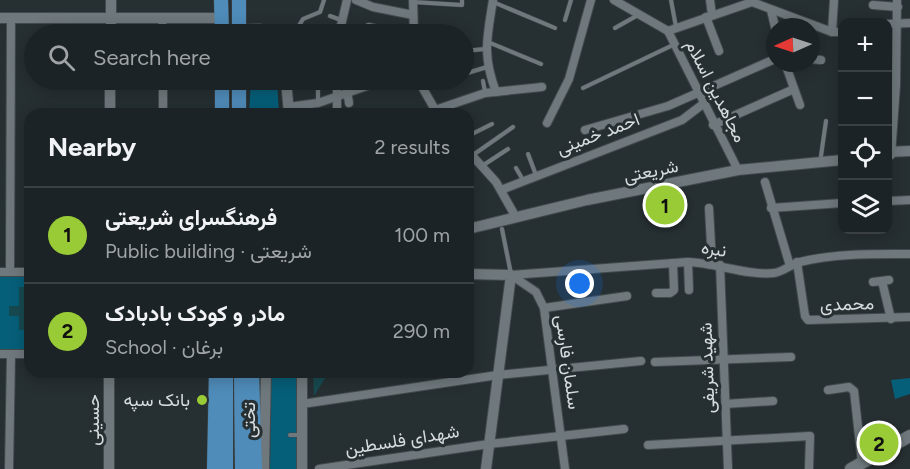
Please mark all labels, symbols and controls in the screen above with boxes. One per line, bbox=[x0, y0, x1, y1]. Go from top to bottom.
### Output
north arrow bbox=[766, 18, 820, 72]
map controls bbox=[838, 18, 892, 234]
button: + bbox=[838, 18, 892, 72]
search box bbox=[24, 24, 474, 90]
street label: مجاهدین اسلام bbox=[680, 36, 751, 146]
icon: search bbox=[45, 41, 78, 74]
text: Search here bbox=[93, 44, 211, 71]
button: − bbox=[838, 72, 892, 126]
street label: احمد خمینی bbox=[553, 108, 643, 160]
button: locate bbox=[838, 126, 892, 180]
text: Nearby bbox=[48, 131, 136, 163]
text: 2 results bbox=[374, 135, 450, 159]
street label: شریعتی bbox=[622, 155, 680, 187]
button: layers bbox=[838, 180, 892, 234]
pin: 1 bbox=[646, 182, 684, 228]
text: فرهنگسرای شریعتی bbox=[105, 204, 277, 231]
text: 1 bbox=[63, 223, 72, 247]
text: 100 m bbox=[394, 223, 450, 247]
street label: نبره bbox=[700, 236, 728, 262]
text: Public building · شریعتی bbox=[105, 239, 312, 263]
your location bbox=[565, 269, 594, 298]
street label: محمدی bbox=[819, 292, 875, 316]
text: مادر و کودک بادبادک bbox=[105, 300, 285, 327]
street label: سلمان فارسی bbox=[550, 313, 586, 411]
text: 2 bbox=[62, 319, 73, 343]
text: 290 m bbox=[393, 319, 450, 343]
street label: شهید شریفی bbox=[694, 322, 720, 414]
text: School · برغان bbox=[105, 335, 223, 359]
place label: بانک سپه bbox=[123, 389, 190, 412]
marker: بانک سپه bbox=[195, 393, 209, 407]
street label: حسینی bbox=[82, 394, 104, 446]
street label: تختی bbox=[238, 402, 260, 438]
street label: شهدای فلسطین bbox=[343, 420, 461, 460]
pin: 2 bbox=[860, 420, 898, 466]

